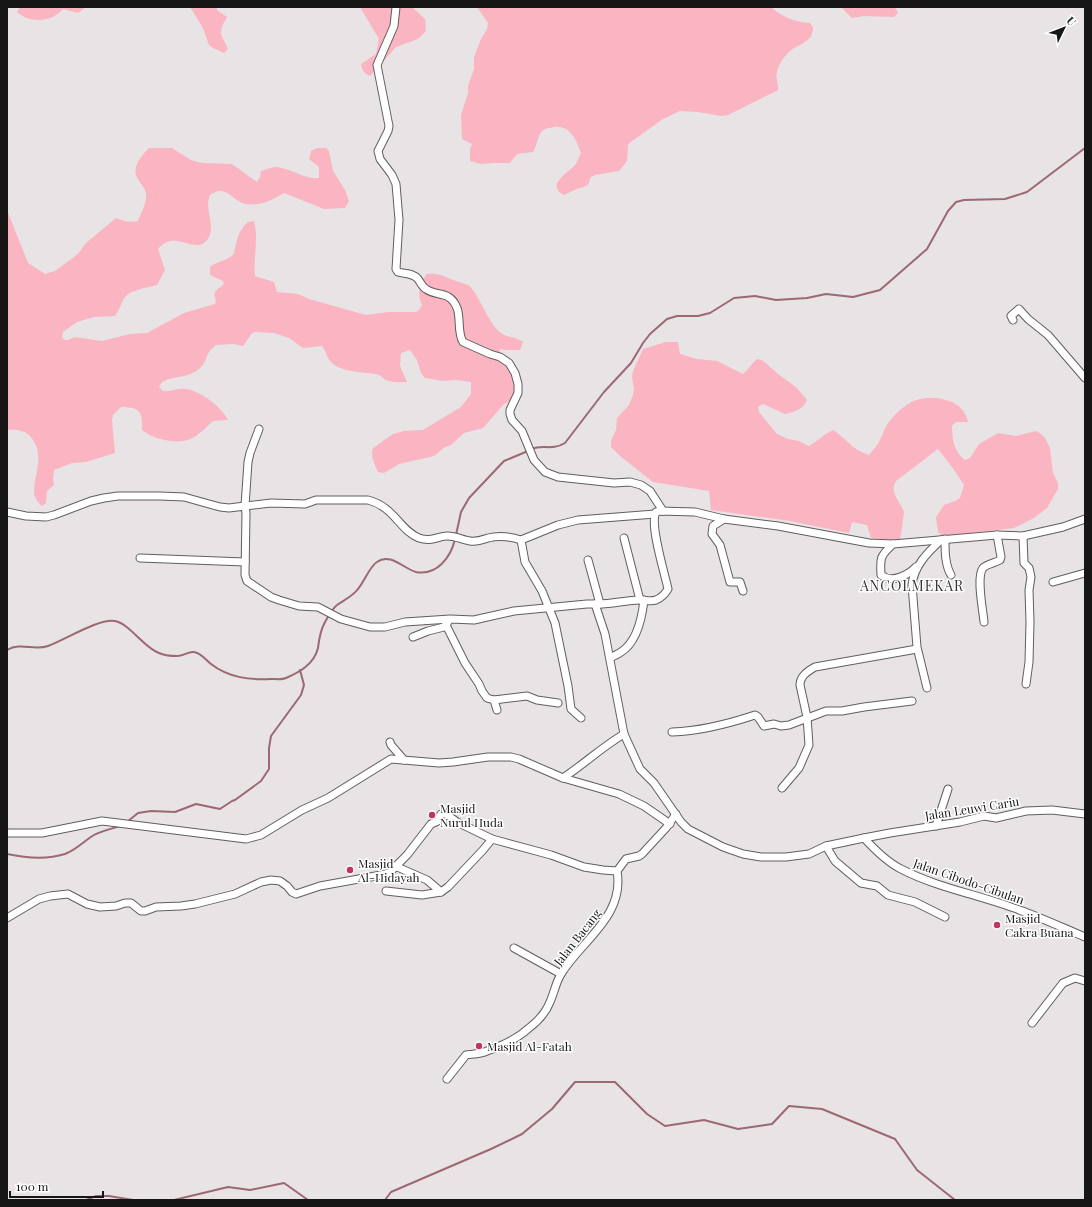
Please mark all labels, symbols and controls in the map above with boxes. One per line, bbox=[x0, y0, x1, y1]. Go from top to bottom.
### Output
north arrow bbox=[1044, 8, 1084, 48]
text: U bbox=[1064, 13, 1080, 29]
district label: ANCOLMEKAR bbox=[859, 576, 964, 595]
street label: Jalan Leuwi Cariu bbox=[923, 793, 1020, 823]
place label: Masjid Nurul Huda bbox=[440, 800, 503, 830]
marker: Masjid Nurul Huda bbox=[427, 810, 437, 820]
street label: Jalan Cibodo-Cibulan bbox=[911, 854, 1026, 907]
place label: Masjid Al-Hidayah bbox=[357, 855, 419, 885]
marker: Masjid Al-Hidayah bbox=[345, 865, 355, 875]
street label: Jalan Bacang bbox=[549, 905, 605, 969]
place label: Masjid Cakra Buana bbox=[1005, 910, 1074, 940]
marker: Masjid Cakra Buana bbox=[992, 920, 1002, 930]
place label: Masjid Al-Fatah bbox=[487, 1038, 572, 1054]
marker: Masjid Al-Fatah bbox=[474, 1041, 484, 1051]
scale bar bbox=[10, 1173, 103, 1199]
text: 100 m bbox=[16, 1178, 49, 1194]

